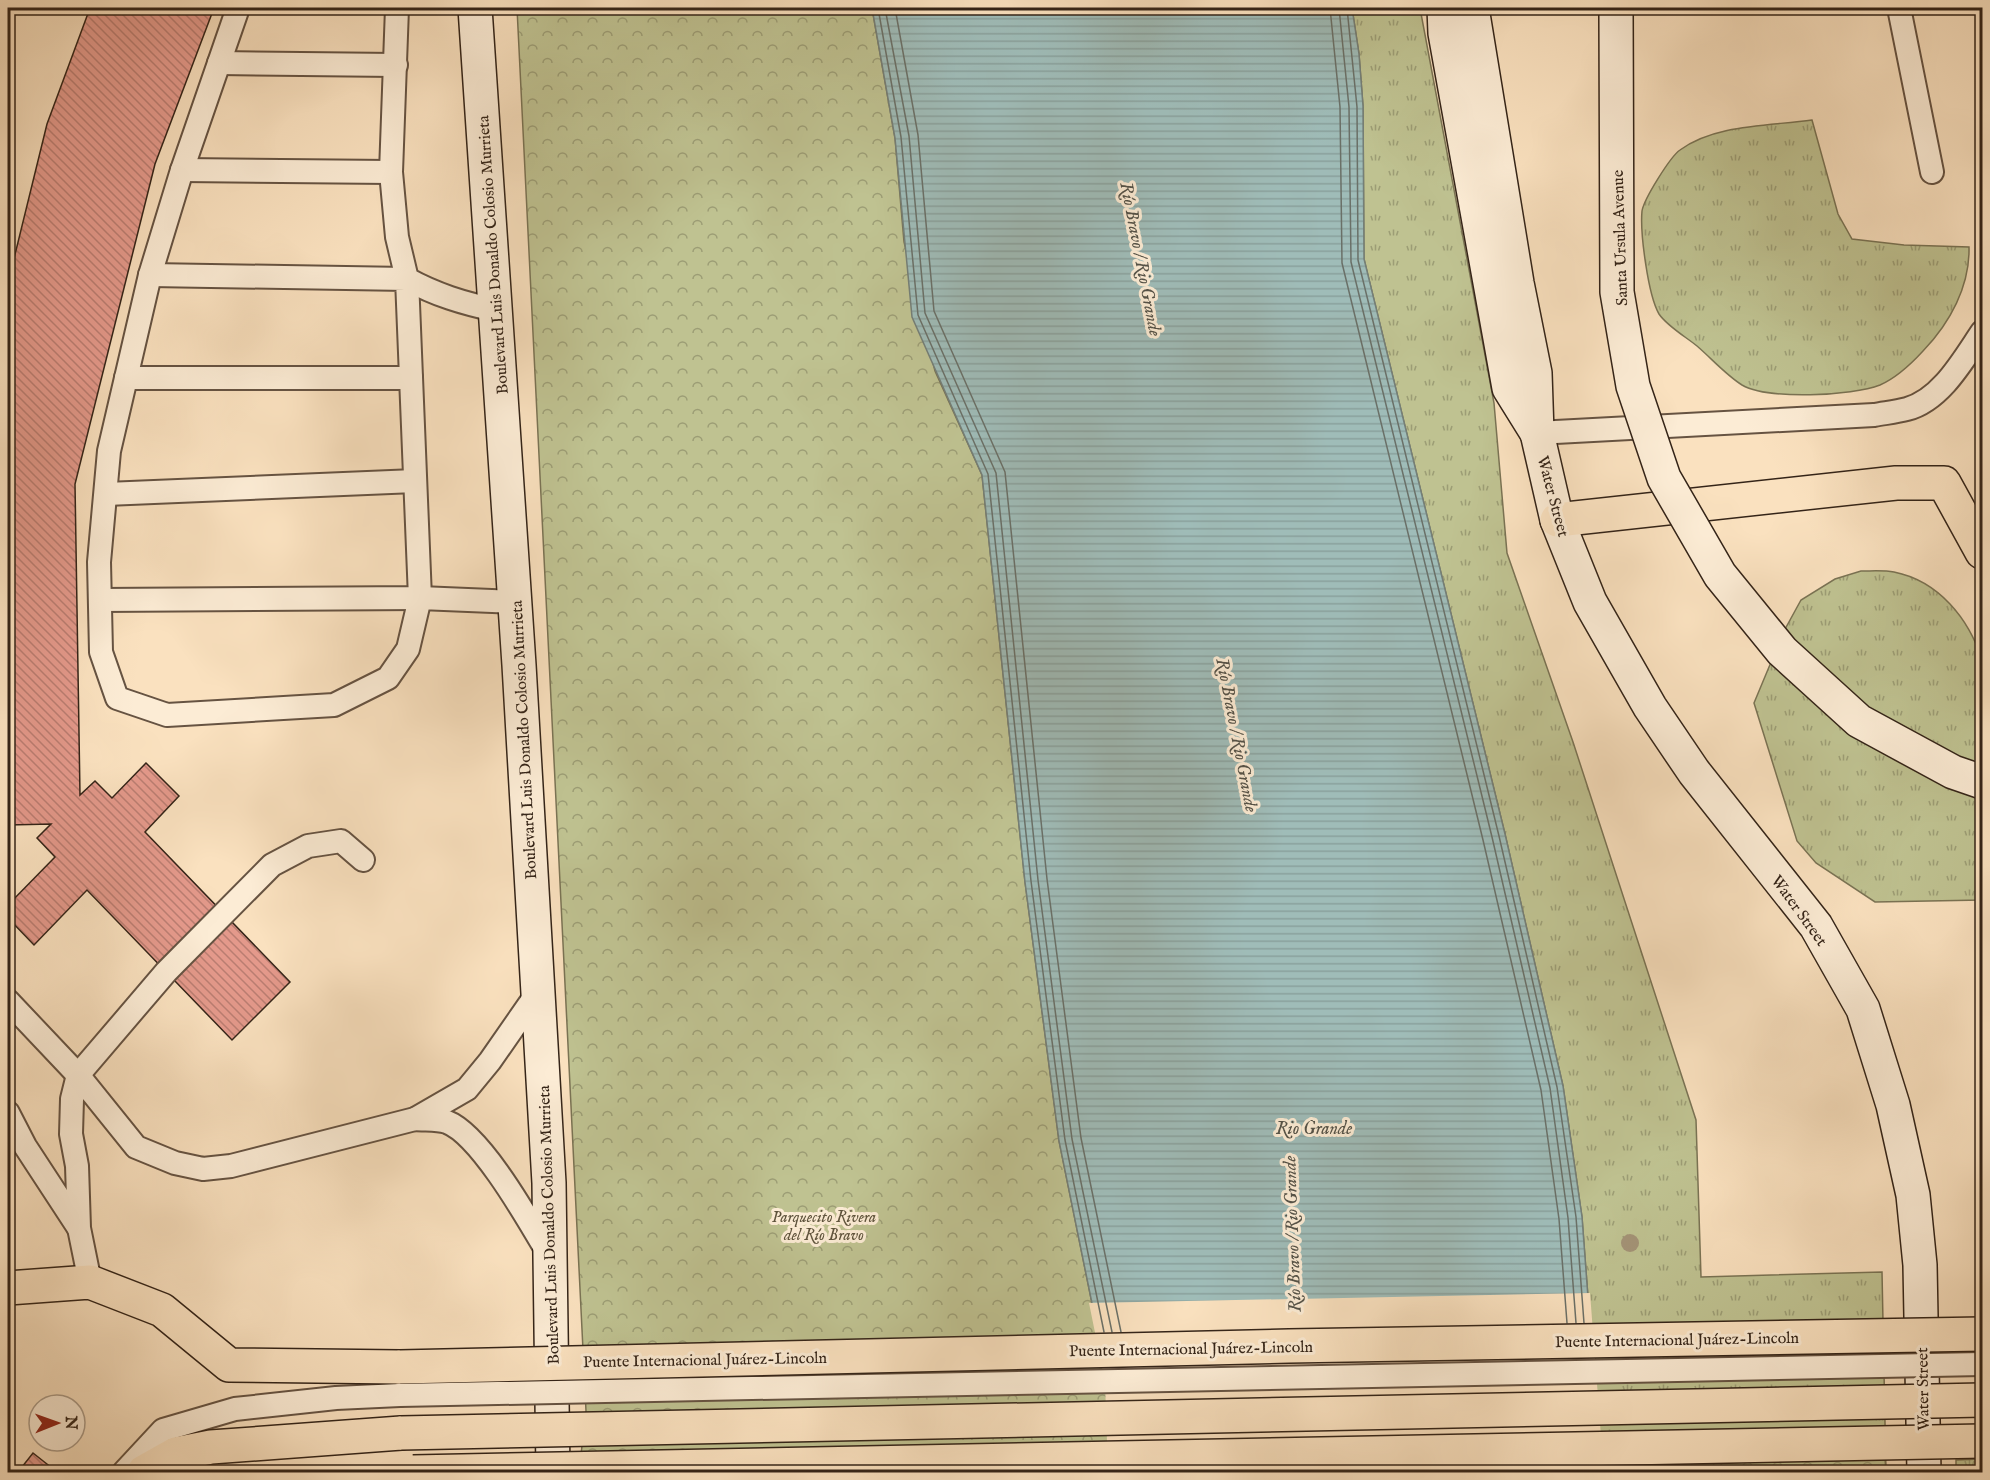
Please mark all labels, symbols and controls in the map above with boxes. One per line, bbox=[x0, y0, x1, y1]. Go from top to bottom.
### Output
street label: Boulevard Luis Donaldo Colosio Murrieta bbox=[474, 115, 514, 395]
street label: Santa Ursula Avenue bbox=[1609, 170, 1633, 306]
water label: Río Bravo / Rio Grande bbox=[1113, 180, 1166, 338]
street label: Water Street bbox=[1532, 454, 1573, 540]
street label: Boulevard Luis Donaldo Colosio Murrieta bbox=[508, 600, 542, 880]
water label: Río Bravo / Rio Grande bbox=[1209, 656, 1262, 814]
street label: Water Street bbox=[1766, 872, 1831, 951]
street label: Boulevard Luis Donaldo Colosio Murrieta bbox=[535, 1085, 565, 1365]
water label: Rio Grande bbox=[1276, 1118, 1352, 1141]
water label: Río Bravo / Rio Grande bbox=[1279, 1155, 1308, 1313]
park label: Parquecito Rivera del Río Bravo bbox=[772, 1208, 876, 1246]
street label: Puente Internacional Juárez-Lincoln bbox=[1555, 1329, 1800, 1353]
street label: Puente Internacional Juárez-Lincoln bbox=[1069, 1338, 1314, 1362]
street label: Water Street bbox=[1913, 1347, 1935, 1431]
street label: Puente Internacional Juárez-Lincoln bbox=[583, 1349, 828, 1373]
north arrow bbox=[27, 1393, 87, 1453]
text: N bbox=[60, 1415, 80, 1430]

